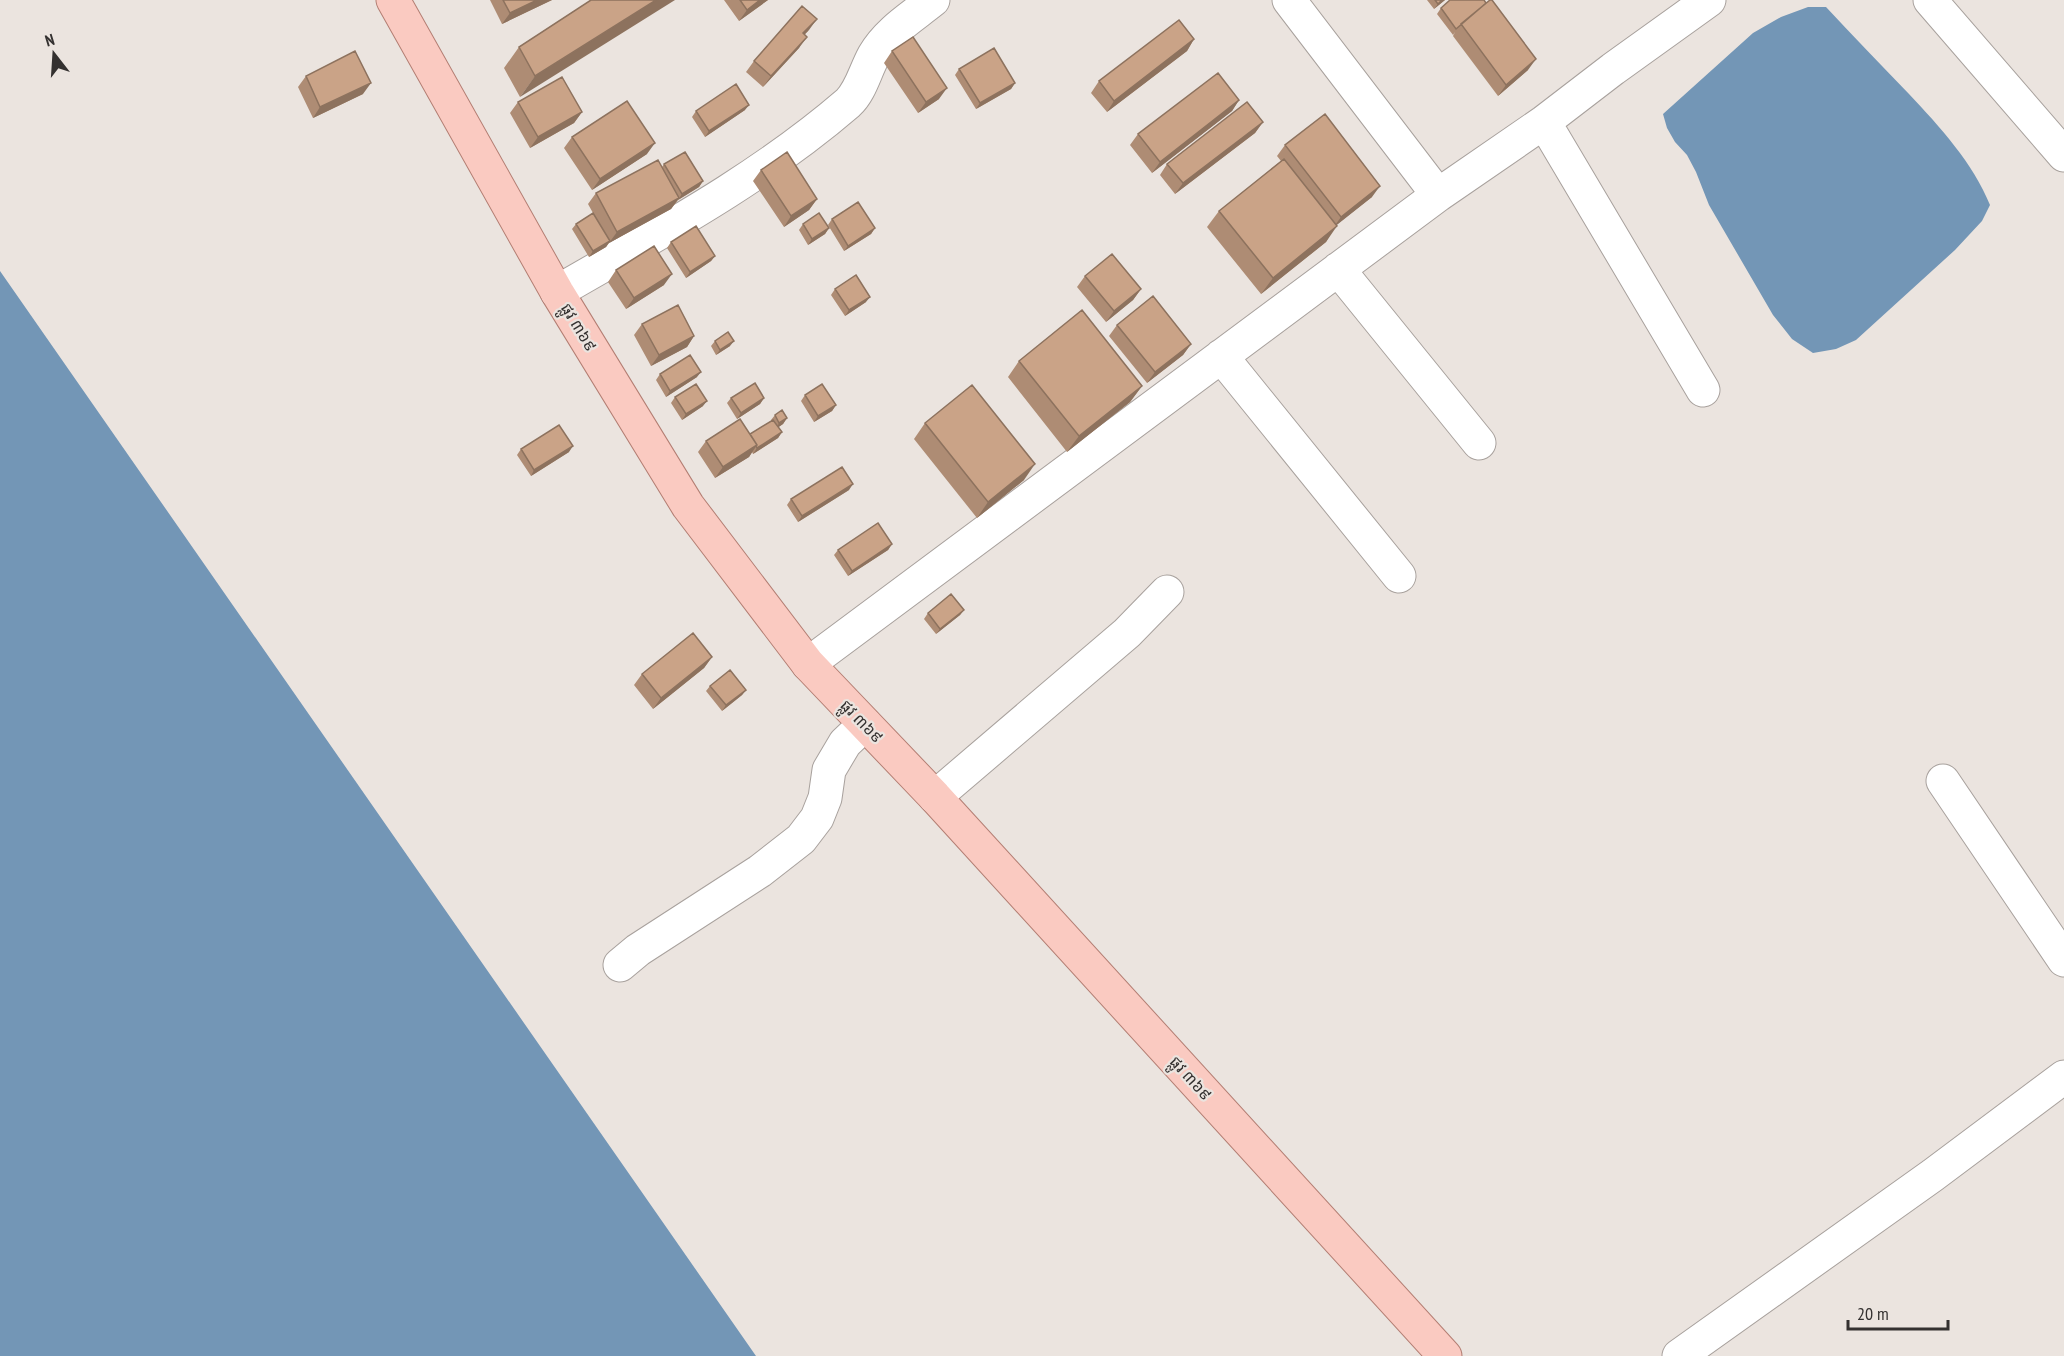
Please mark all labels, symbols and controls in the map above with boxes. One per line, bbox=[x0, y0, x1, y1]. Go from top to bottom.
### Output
north arrow bbox=[24, 24, 84, 84]
text: N bbox=[43, 29, 57, 50]
street label: ផ្លូវ ៣៦៩ bbox=[553, 299, 601, 357]
street label: ផ្លូវ ៣៦៩ bbox=[833, 695, 888, 750]
street label: ផ្លូវ ៣៦៩ bbox=[1162, 1052, 1216, 1108]
scale bar bbox=[1848, 1293, 1948, 1331]
text: 20 m bbox=[1857, 1302, 1889, 1325]

